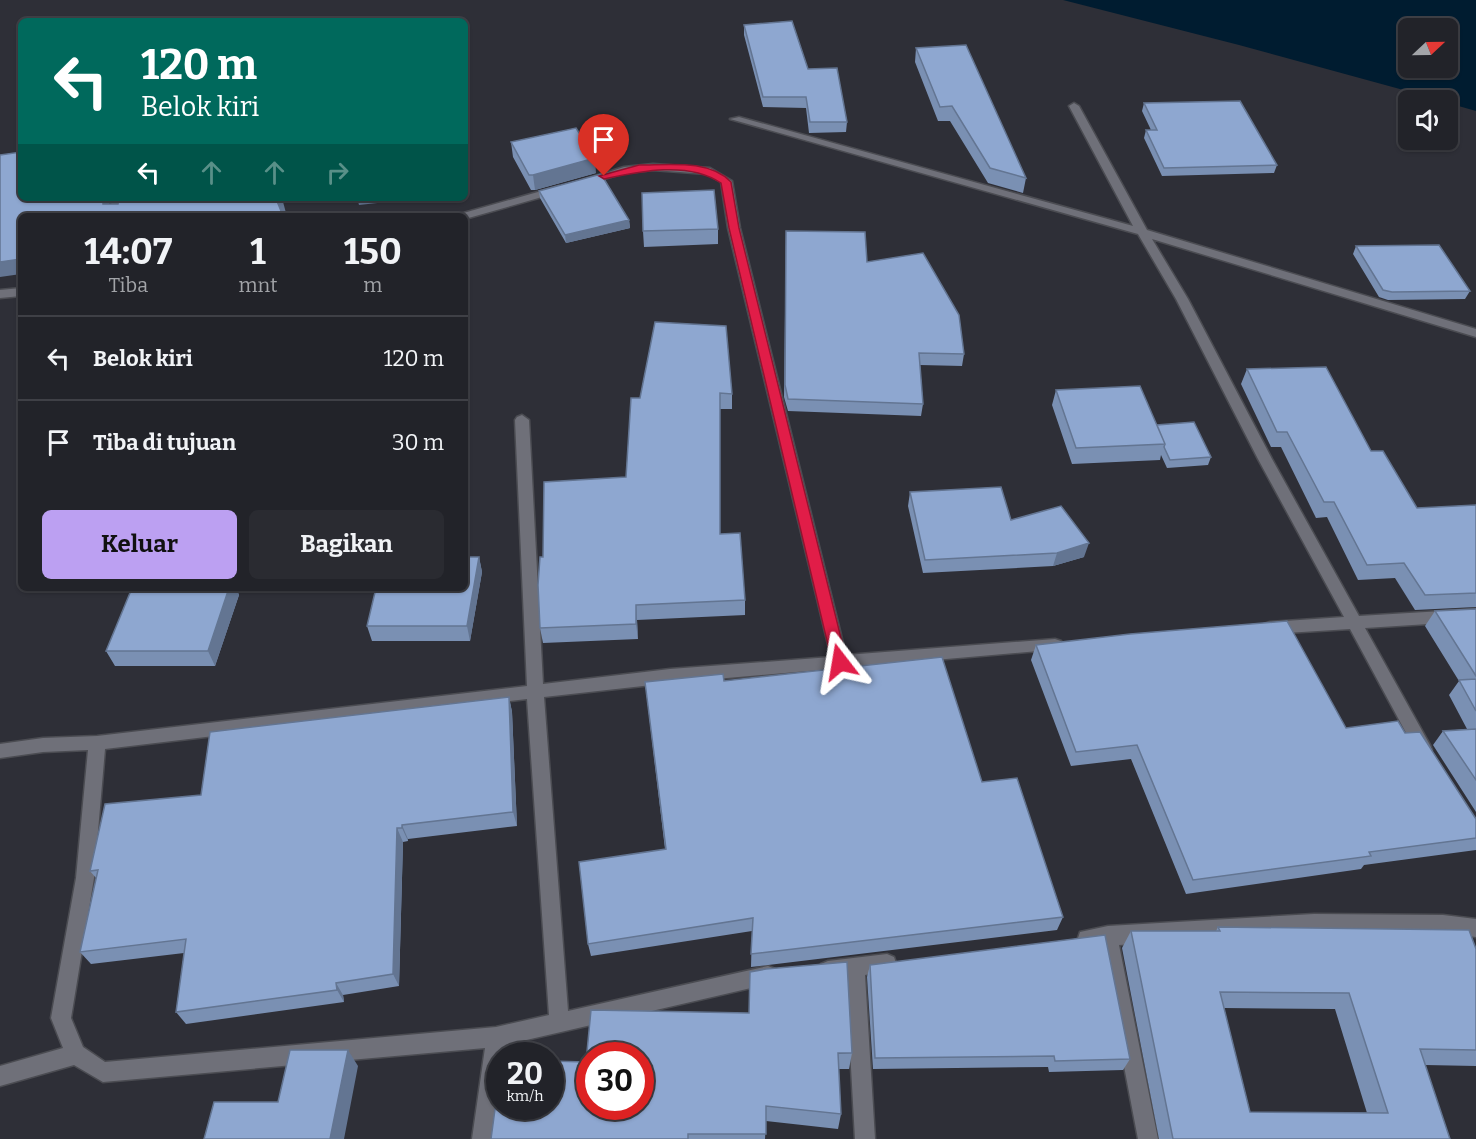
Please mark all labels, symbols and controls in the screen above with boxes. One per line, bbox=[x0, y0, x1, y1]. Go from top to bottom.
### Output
north arrow bbox=[1398, 18, 1458, 78]
map controls bbox=[1398, 18, 1458, 150]
text: 120 m bbox=[141, 40, 257, 90]
icon: left bbox=[42, 42, 120, 120]
button: sound bbox=[1398, 90, 1458, 150]
text: Belok kiri bbox=[141, 91, 259, 123]
pin bbox=[578, 114, 629, 176]
icon: arrive bbox=[587, 123, 620, 156]
icon: left bbox=[132, 156, 165, 189]
icon: ahead bbox=[195, 156, 228, 189]
icon: ahead bbox=[258, 156, 291, 189]
icon: right bbox=[321, 156, 354, 189]
text: 14:07 bbox=[84, 230, 172, 274]
text: 1 bbox=[250, 230, 266, 274]
text: 150 bbox=[344, 230, 402, 274]
text: Tiba bbox=[108, 273, 148, 297]
text: mnt bbox=[239, 273, 277, 297]
text: m bbox=[363, 273, 382, 297]
icon: left bbox=[42, 342, 75, 375]
text: Belok kiri bbox=[93, 345, 193, 372]
text: 120 m bbox=[384, 345, 444, 372]
icon: arrive bbox=[42, 426, 75, 459]
text: Tiba di tujuan bbox=[93, 429, 236, 456]
text: 30 m bbox=[392, 429, 444, 456]
button: Keluar bbox=[42, 510, 237, 579]
button: Bagikan bbox=[249, 510, 444, 579]
position arrow bbox=[808, 630, 872, 694]
speed limit sign: 30 bbox=[576, 1042, 654, 1120]
text: 20 bbox=[507, 1056, 543, 1092]
text: km/h bbox=[506, 1087, 544, 1105]

